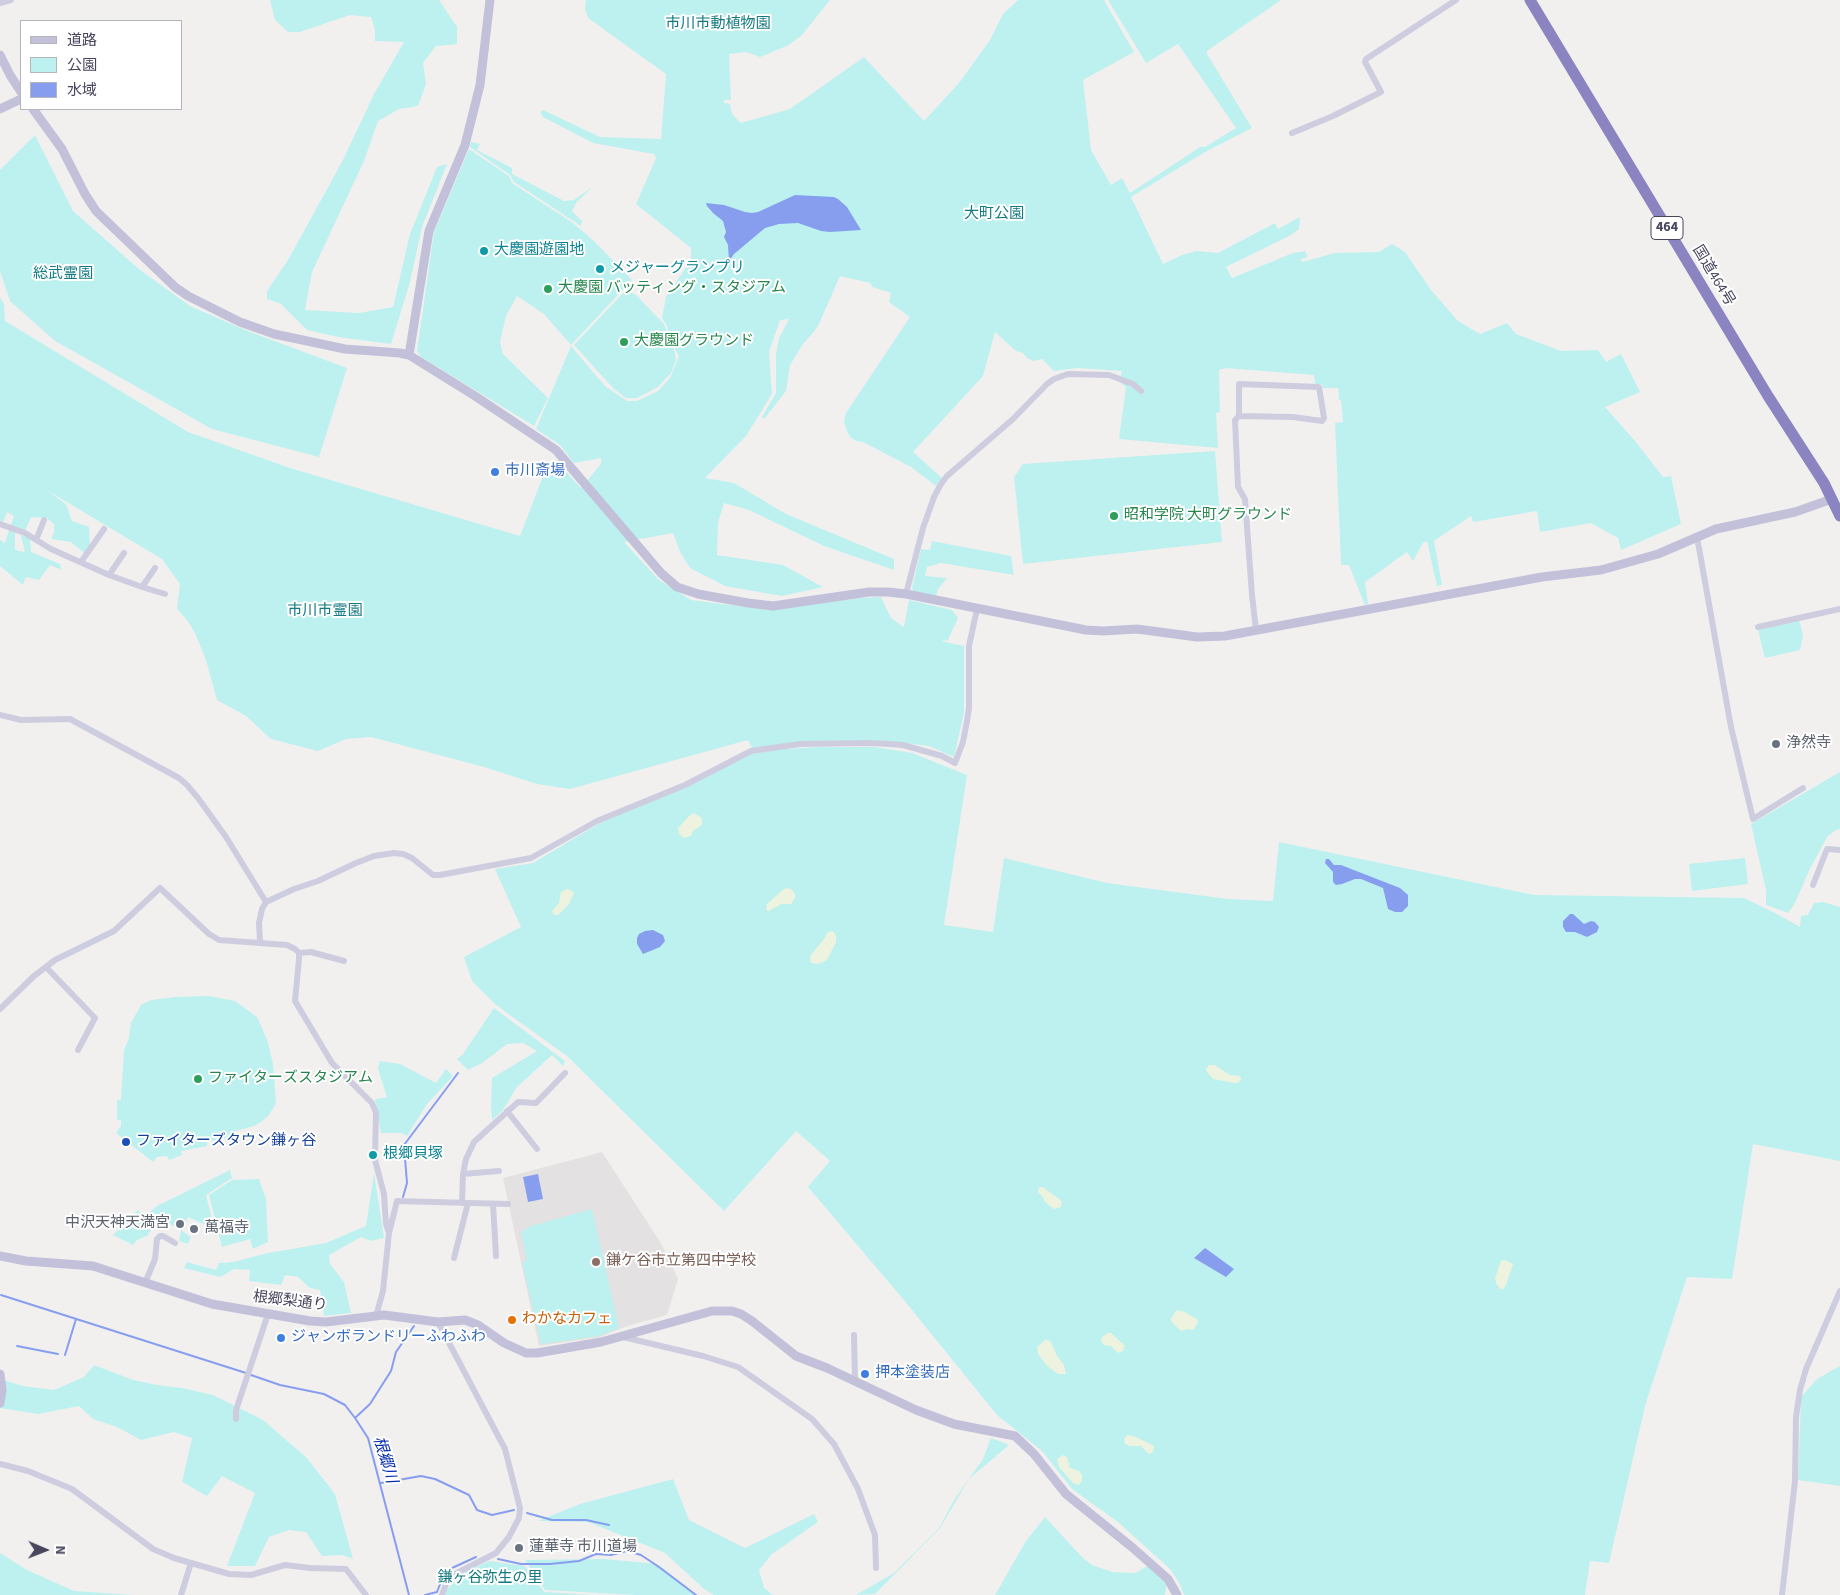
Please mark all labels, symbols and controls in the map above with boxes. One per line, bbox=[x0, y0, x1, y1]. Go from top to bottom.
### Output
park label: 市川市動植物園 bbox=[666, 16, 770, 34]
legend bbox=[20, 20, 182, 110]
text: 道路 bbox=[67, 30, 97, 51]
text: 公園 bbox=[67, 55, 97, 76]
text: 水域 bbox=[67, 80, 97, 101]
park label: 大町公園 bbox=[964, 206, 1024, 224]
road number: 464 bbox=[1651, 217, 1683, 240]
place label: 大慶園遊園地 bbox=[494, 242, 584, 260]
street label: 国道464号 bbox=[1688, 242, 1738, 310]
marker: 大慶園遊園地 bbox=[478, 245, 490, 257]
place label: メジャーグランプリ bbox=[610, 260, 745, 278]
marker: メジャーグランプリ bbox=[594, 263, 606, 275]
park label: 総武霊園 bbox=[33, 266, 93, 284]
place label: 大慶園 バッティング・スタジアム bbox=[558, 280, 786, 298]
marker: 大慶園 バッティング・スタジアム bbox=[542, 283, 554, 295]
place label: 大慶園グラウンド bbox=[634, 333, 754, 351]
marker: 大慶園グラウンド bbox=[618, 336, 630, 348]
place label: 市川斎場 bbox=[505, 463, 565, 481]
marker: 市川斎場 bbox=[489, 466, 501, 478]
place label: 昭和学院 大町グラウンド bbox=[1124, 507, 1292, 525]
marker: 昭和学院 大町グラウンド bbox=[1108, 510, 1120, 522]
park label: 市川市霊園 bbox=[288, 603, 362, 621]
place label: 浄然寺 bbox=[1786, 735, 1831, 753]
marker: 浄然寺 bbox=[1770, 738, 1782, 750]
place label: ファイターズスタジアム bbox=[208, 1070, 373, 1088]
marker: ファイターズスタジアム bbox=[192, 1073, 204, 1085]
place label: ファイターズタウン鎌ヶ谷 bbox=[136, 1133, 316, 1151]
marker: ファイターズタウン鎌ヶ谷 bbox=[120, 1136, 132, 1148]
place label: 根郷貝塚 bbox=[383, 1146, 443, 1164]
marker: 根郷貝塚 bbox=[367, 1149, 379, 1161]
place label: 中沢天神天満宮 bbox=[65, 1215, 170, 1233]
marker: 中沢天神天満宮 bbox=[174, 1218, 186, 1230]
place label: 萬福寺 bbox=[204, 1220, 249, 1238]
marker: 萬福寺 bbox=[188, 1223, 200, 1235]
place label: 鎌ケ谷市立第四中学校 bbox=[606, 1253, 756, 1271]
marker: 鎌ケ谷市立第四中学校 bbox=[590, 1256, 602, 1268]
street label: 根郷梨通り bbox=[252, 1288, 328, 1316]
place label: わかなカフェ bbox=[522, 1311, 612, 1329]
marker: わかなカフェ bbox=[506, 1314, 518, 1326]
place label: ジャンボランドリーふわふわ bbox=[291, 1329, 486, 1347]
marker: ジャンボランドリーふわふわ bbox=[275, 1332, 287, 1344]
place label: 押本塗装店 bbox=[875, 1365, 950, 1383]
marker: 押本塗装店 bbox=[859, 1368, 871, 1380]
water label: 根郷川 bbox=[368, 1434, 400, 1486]
north arrow bbox=[20, 1525, 70, 1575]
place label: 蓮華寺 市川道場 bbox=[529, 1539, 637, 1557]
marker: 蓮華寺 市川道場 bbox=[513, 1542, 525, 1554]
text: N bbox=[50, 1545, 70, 1555]
park label: 鎌ヶ谷弥生の里 bbox=[438, 1570, 542, 1588]

